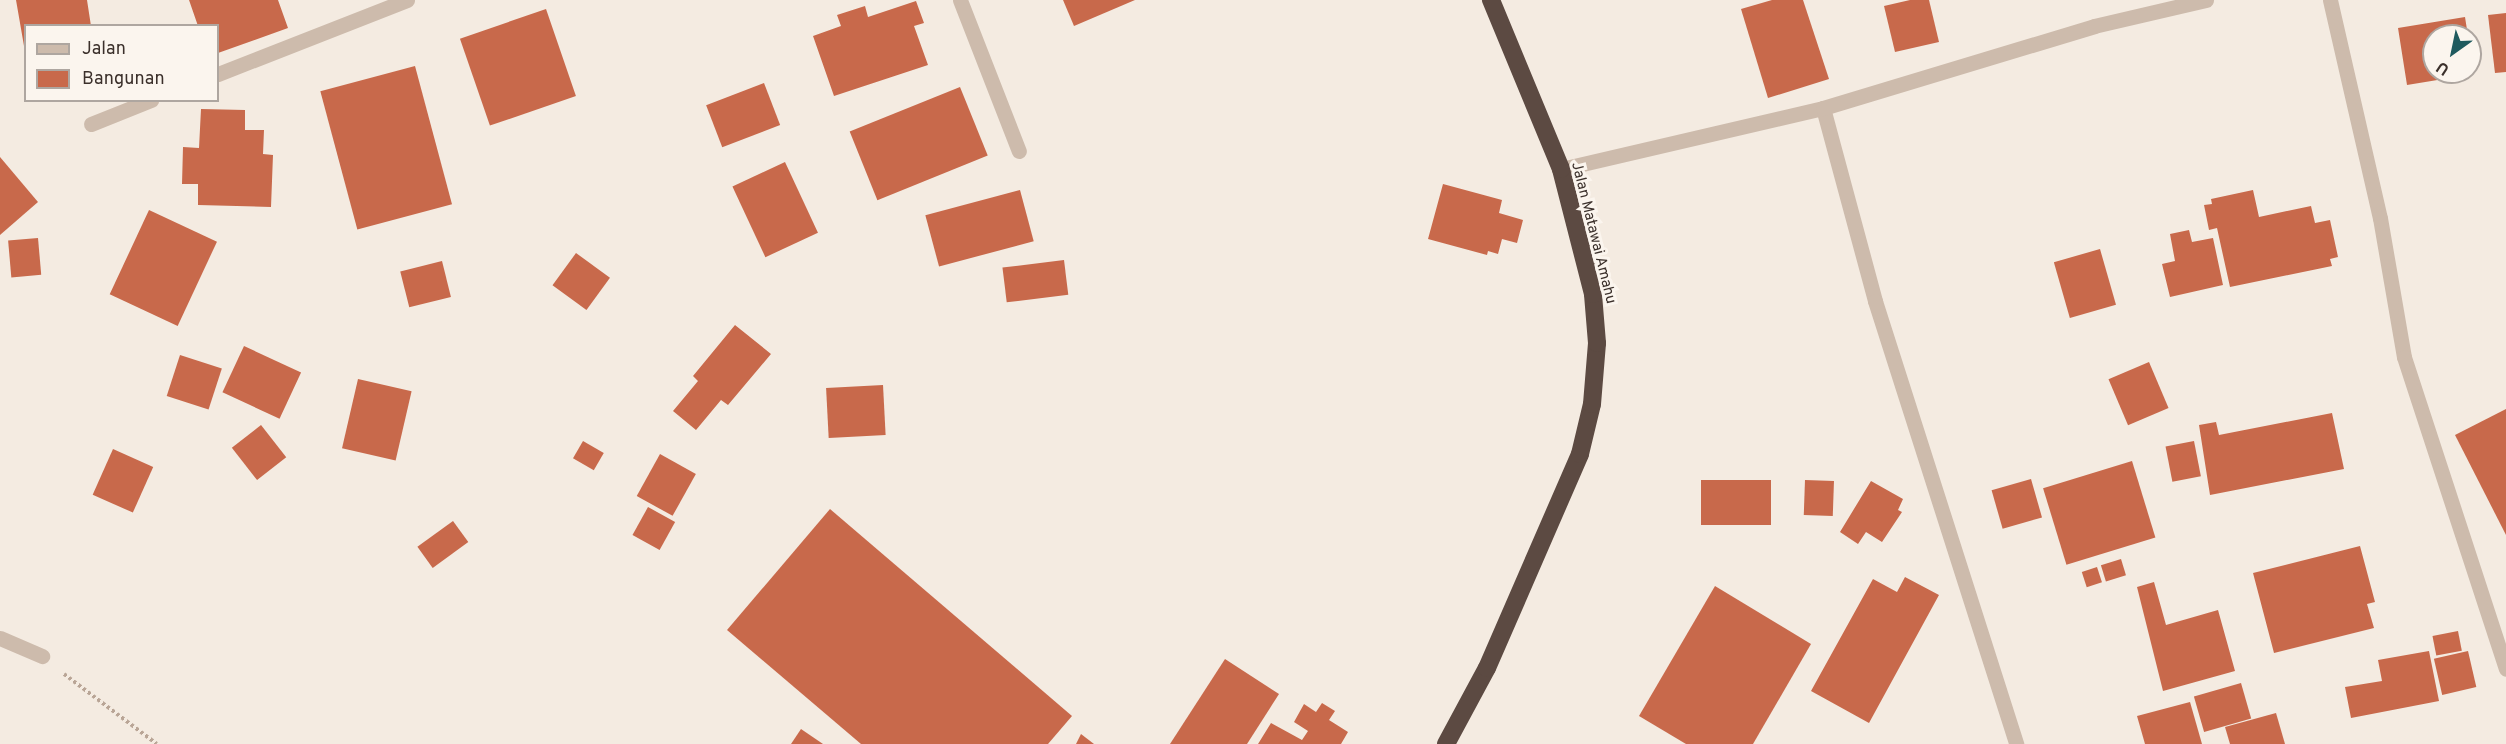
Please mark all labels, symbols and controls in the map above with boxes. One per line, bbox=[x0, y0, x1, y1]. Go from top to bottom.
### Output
legend bbox=[24, 24, 219, 102]
north arrow bbox=[2422, 24, 2482, 84]
text: Jalan bbox=[82, 38, 126, 61]
text: U bbox=[2433, 56, 2454, 79]
text: Bangunan bbox=[82, 68, 165, 91]
street label: Jalan Matawai Amahu bbox=[1567, 160, 1619, 306]

